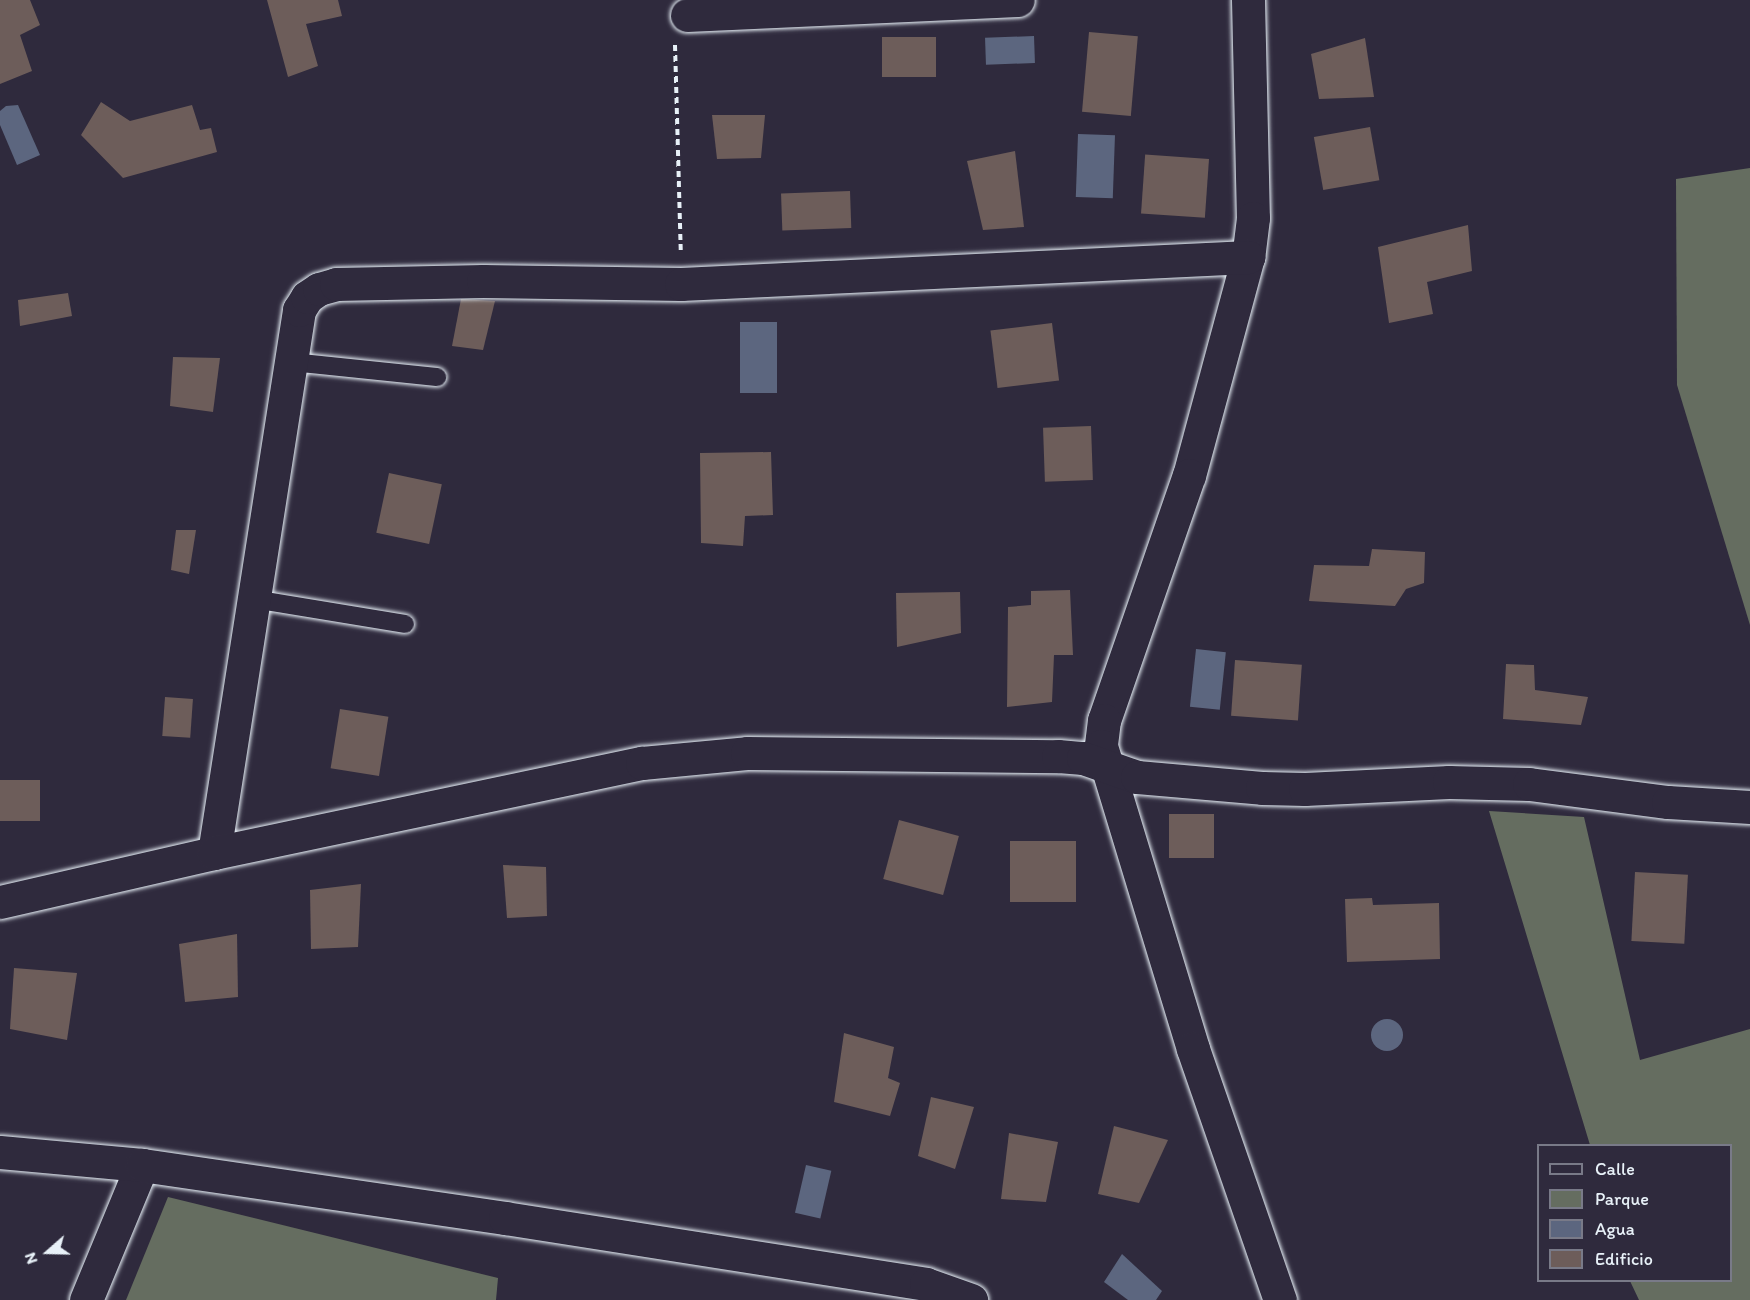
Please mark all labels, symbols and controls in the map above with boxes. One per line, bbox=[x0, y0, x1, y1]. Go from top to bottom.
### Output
legend bbox=[1537, 1144, 1732, 1282]
text: Calle bbox=[1595, 1158, 1635, 1180]
text: Parque bbox=[1595, 1188, 1649, 1210]
text: Agua bbox=[1595, 1218, 1635, 1240]
north arrow bbox=[18, 1222, 78, 1282]
text: Edificio bbox=[1595, 1248, 1653, 1270]
text: N bbox=[20, 1250, 41, 1267]

